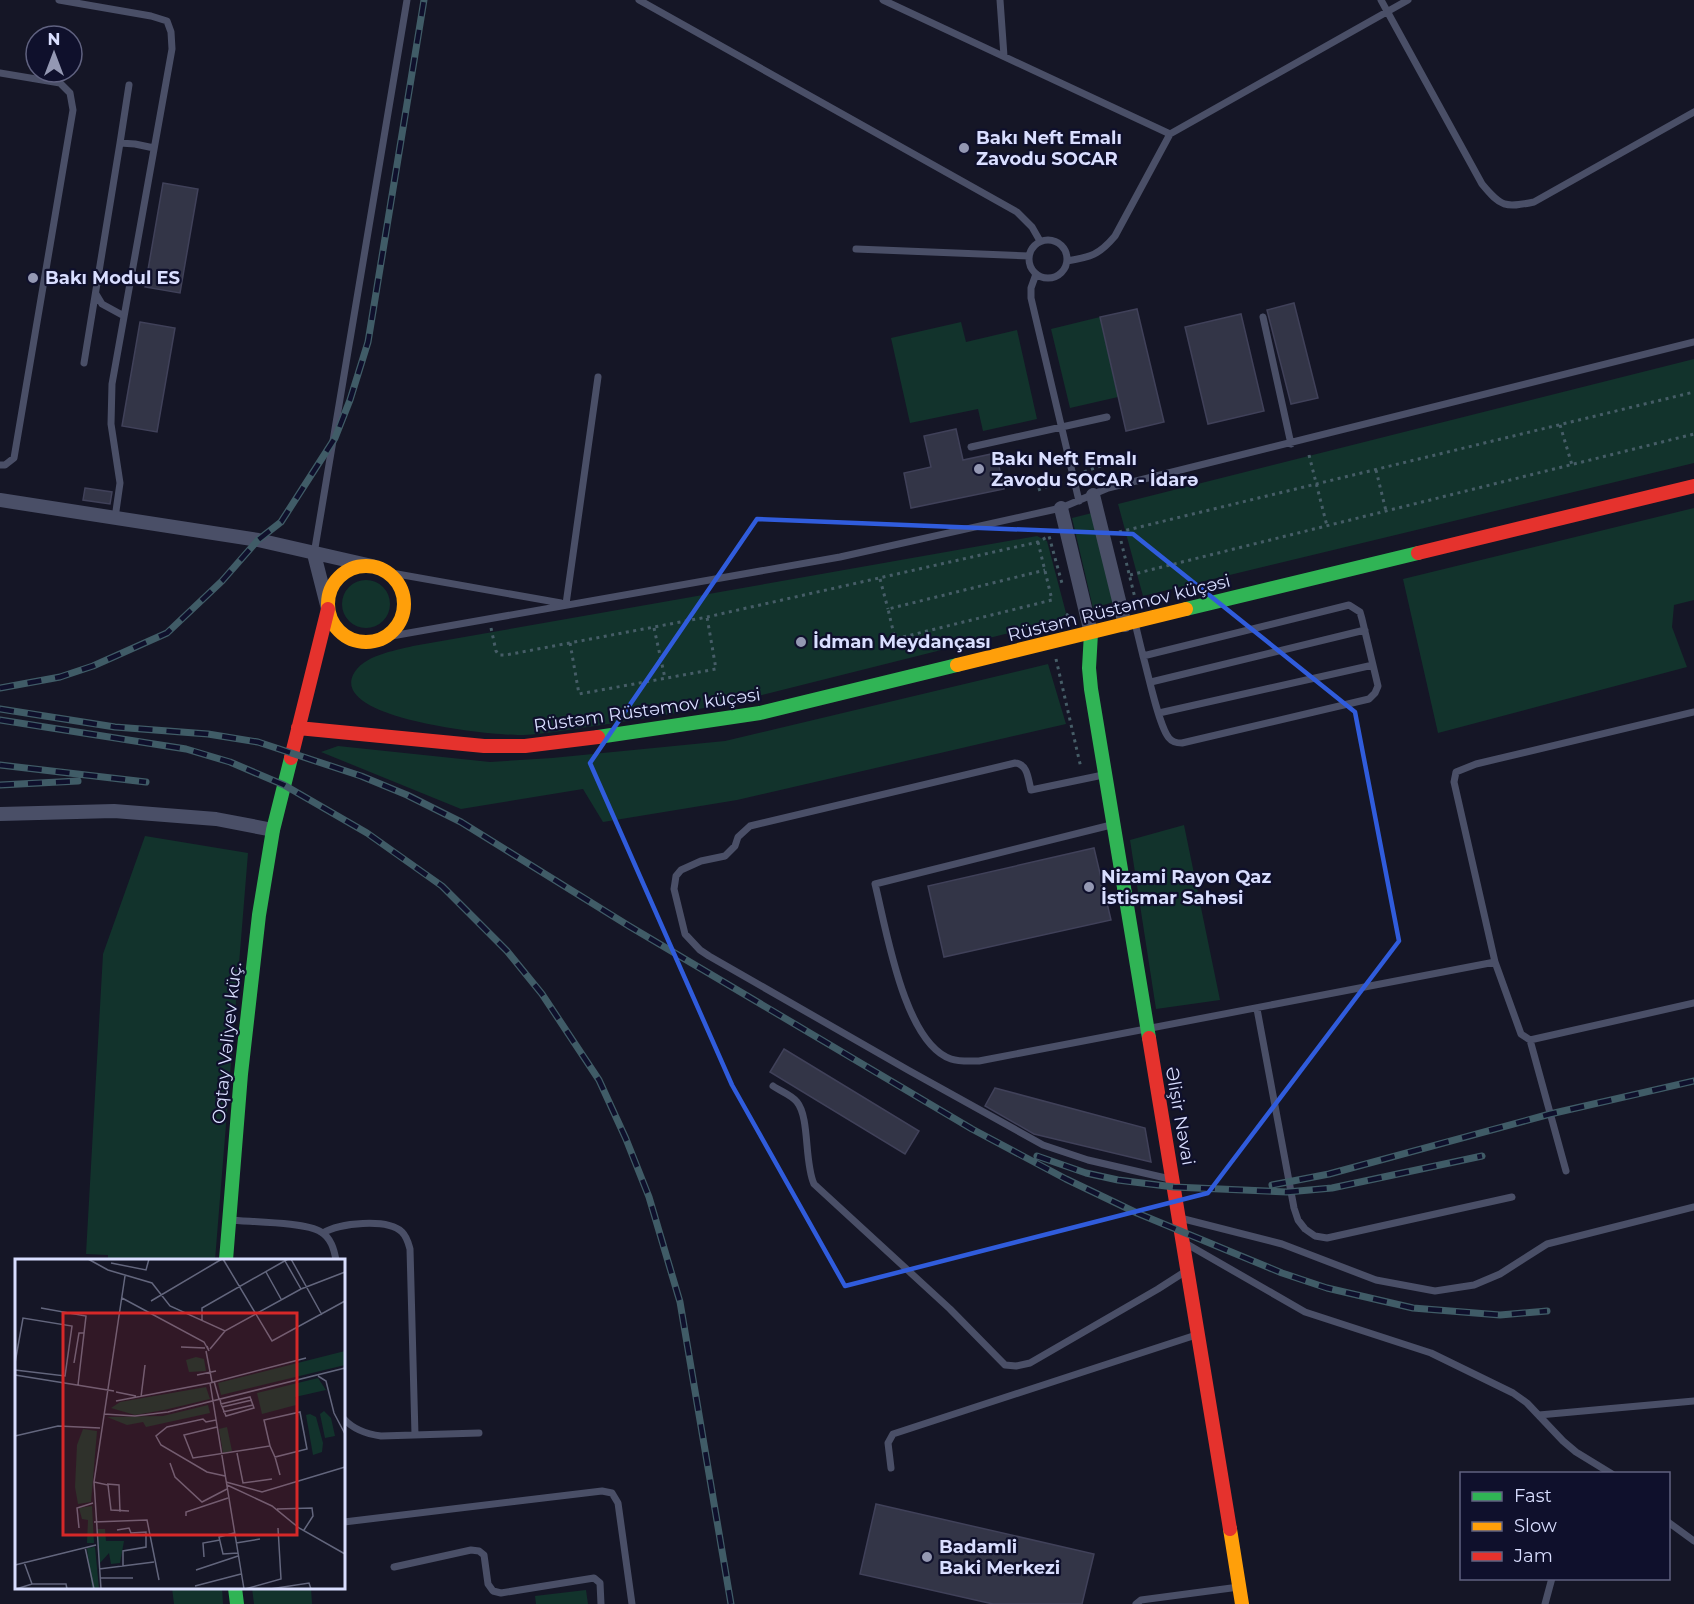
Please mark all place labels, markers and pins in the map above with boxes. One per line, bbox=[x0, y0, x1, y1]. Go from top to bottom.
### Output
place label: Bakı Neft Emalı Zavodu SOCAR bbox=[976, 127, 1122, 170]
marker: Bakı Neft Emalı Zavodu SOCAR bbox=[957, 141, 971, 155]
place label: Bakı Modul ES bbox=[45, 267, 180, 289]
marker: Bakı Modul ES bbox=[26, 271, 40, 285]
place label: Bakı Neft Emalı Zavodu SOCAR - İdarə bbox=[991, 448, 1198, 491]
marker: Bakı Neft Emalı Zavodu SOCAR - İdarə bbox=[972, 462, 986, 476]
place label: İdman Meydançası bbox=[813, 631, 991, 653]
marker: İdman Meydançası bbox=[794, 635, 808, 649]
place label: Nizami Rayon Qaz İstismar Sahəsi bbox=[1101, 866, 1271, 909]
marker: Nizami Rayon Qaz İstismar Sahəsi bbox=[1082, 880, 1096, 894]
place label: Badamli Baki Merkezi bbox=[939, 1536, 1060, 1579]
marker: Badamli Baki Merkezi bbox=[920, 1550, 934, 1564]

